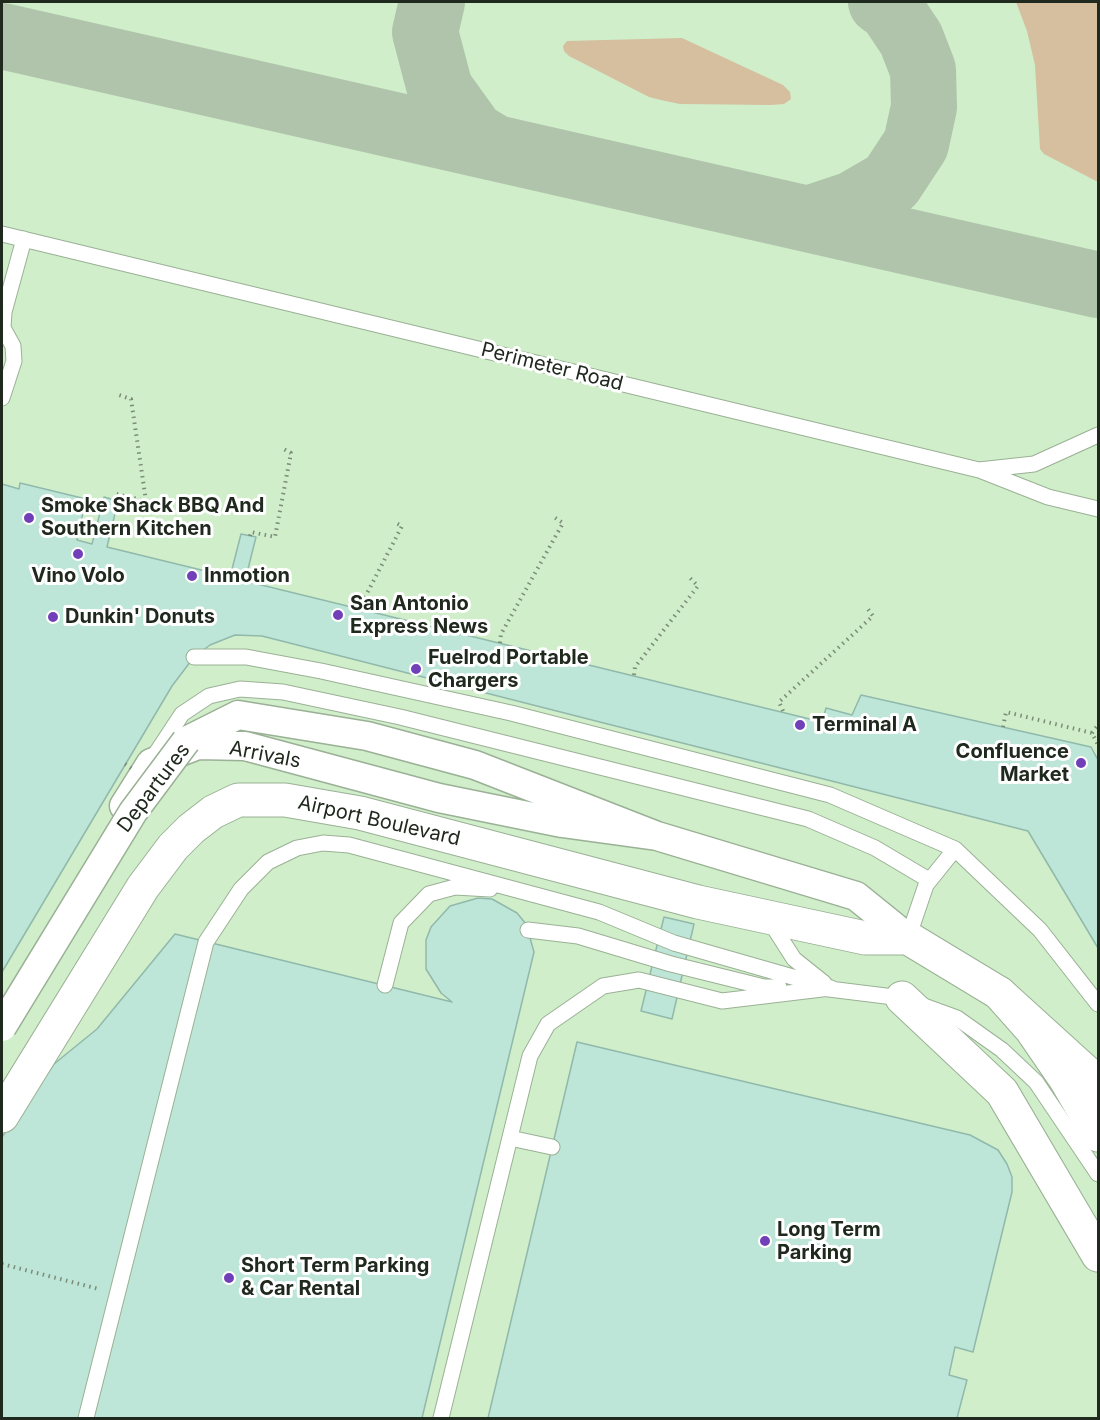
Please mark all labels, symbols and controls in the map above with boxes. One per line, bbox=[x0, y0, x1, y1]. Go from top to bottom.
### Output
street label: Perimeter Road bbox=[478, 338, 626, 396]
place label: Smoke Shack BBQ And Southern Kitchen bbox=[41, 494, 264, 541]
marker: Smoke Shack BBQ And Southern Kitchen bbox=[22, 511, 36, 525]
marker: Vino Volo bbox=[71, 547, 85, 561]
place label: Vino Volo bbox=[31, 564, 125, 588]
place label: Inmotion bbox=[204, 564, 290, 588]
marker: Inmotion bbox=[185, 569, 199, 583]
place label: San Antonio Express News bbox=[350, 592, 488, 639]
place label: Dunkin' Donuts bbox=[65, 605, 215, 629]
marker: San Antonio Express News bbox=[331, 608, 345, 622]
marker: Dunkin' Donuts bbox=[46, 610, 60, 624]
place label: Fuelrod Portable Chargers bbox=[428, 646, 589, 693]
marker: Fuelrod Portable Chargers bbox=[409, 662, 423, 676]
place label: Terminal A bbox=[812, 713, 917, 737]
marker: Terminal A bbox=[793, 718, 807, 732]
street label: Arrivals bbox=[227, 736, 303, 774]
street label: Departures bbox=[113, 739, 195, 837]
place label: Confluence Market bbox=[956, 740, 1069, 787]
marker: Confluence Market bbox=[1074, 756, 1088, 770]
street label: Airport Boulevard bbox=[296, 791, 462, 851]
place label: Long Term Parking bbox=[777, 1218, 881, 1265]
marker: Long Term Parking bbox=[758, 1234, 772, 1248]
place label: Short Term Parking & Car Rental bbox=[241, 1254, 429, 1301]
marker: Short Term Parking & Car Rental bbox=[222, 1271, 236, 1285]

